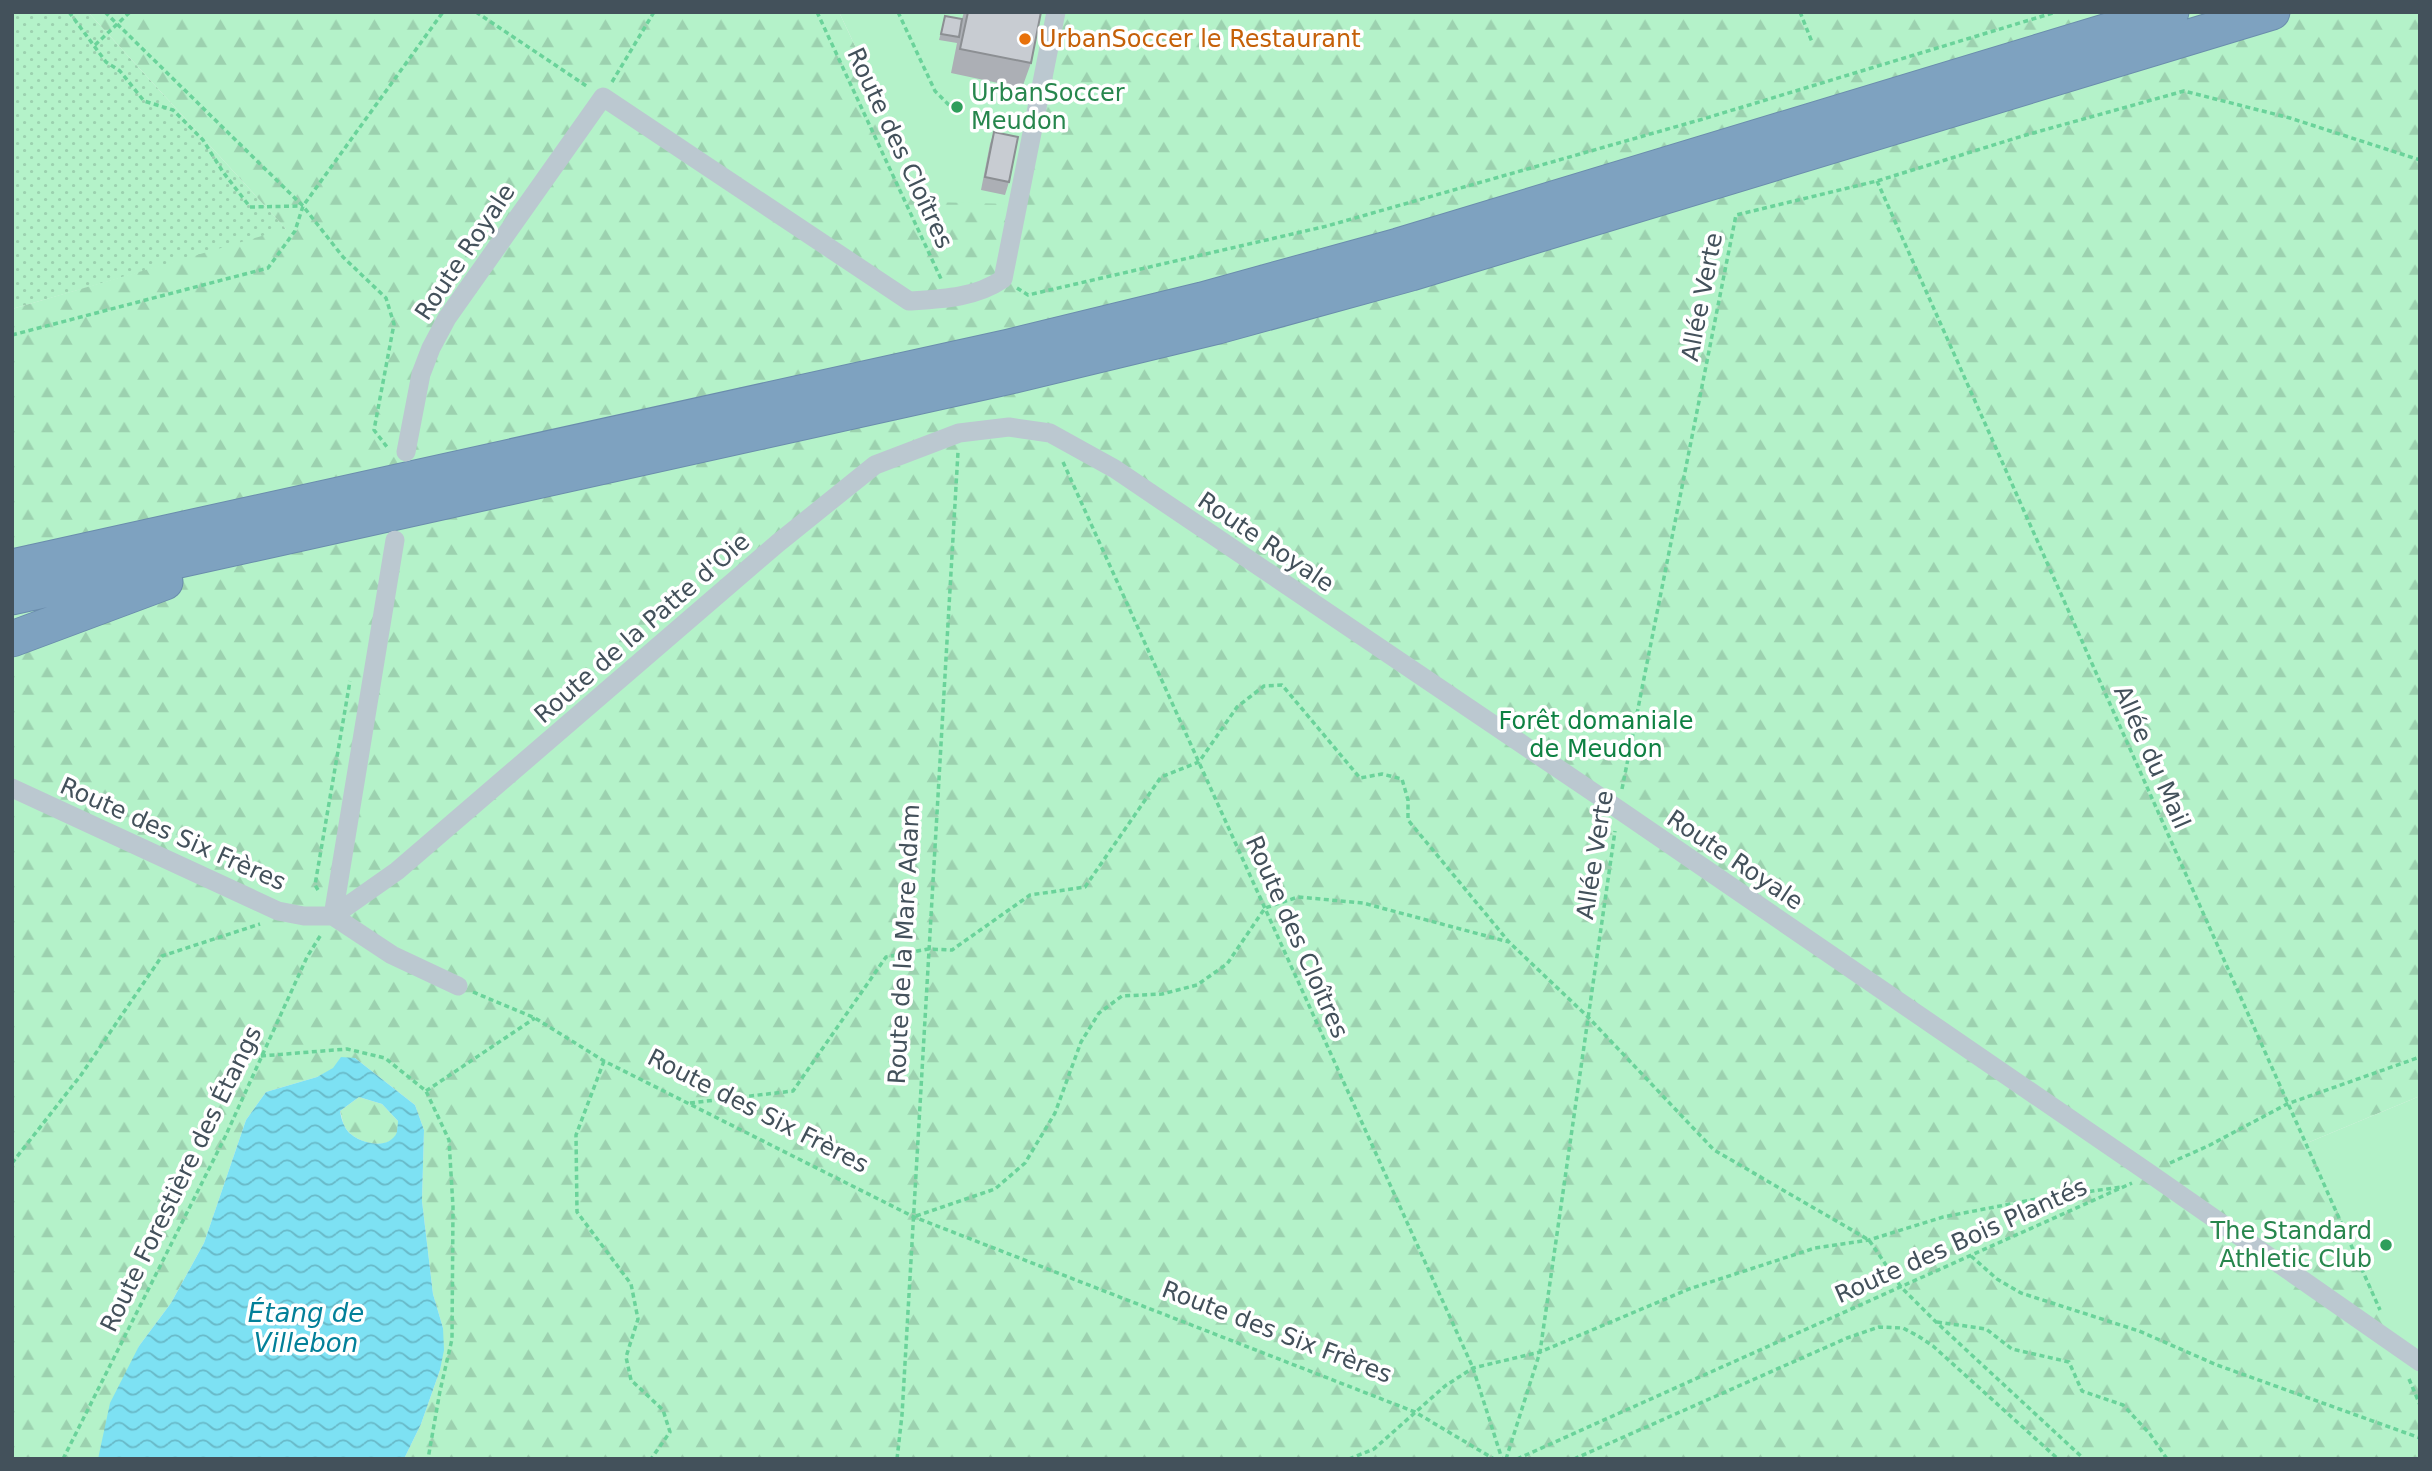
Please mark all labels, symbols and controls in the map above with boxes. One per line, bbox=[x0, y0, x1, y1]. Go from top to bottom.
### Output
place label: UrbanSoccer le Restaurant bbox=[1039, 25, 1361, 53]
marker: UrbanSoccer le Restaurant bbox=[1017, 31, 1033, 47]
street label: Route des Cloîtres bbox=[841, 43, 959, 253]
place label: UrbanSoccer Meudon bbox=[971, 79, 1125, 135]
marker: UrbanSoccer Meudon bbox=[949, 99, 965, 115]
street label: Route Royale bbox=[409, 179, 521, 325]
street label: Allée Verte bbox=[1676, 230, 1728, 364]
street label: Route Royale bbox=[1193, 486, 1339, 598]
street label: Route de la Patte d'Oie bbox=[529, 527, 755, 729]
street label: Allée du Mail bbox=[2108, 681, 2196, 833]
park label: Forêt domaniale de Meudon bbox=[1499, 707, 1693, 763]
street label: Route des Six Frères bbox=[56, 772, 290, 896]
street label: Allée Verte bbox=[1571, 788, 1619, 922]
street label: Route de la Mare Adam bbox=[883, 803, 925, 1085]
street label: Route Royale bbox=[1662, 804, 1808, 916]
street label: Route des Cloîtres bbox=[1240, 832, 1354, 1042]
street label: Route Forestière des Étangs bbox=[94, 1021, 267, 1336]
street label: Route des Six Frères bbox=[643, 1043, 873, 1179]
street label: Route des Bois Plantés bbox=[1831, 1173, 2091, 1309]
place label: The Standard Athletic Club bbox=[2210, 1217, 2372, 1273]
marker: The Standard Athletic Club bbox=[2378, 1237, 2394, 1253]
street label: Route des Six Frères bbox=[1158, 1275, 1396, 1389]
water label: Étang de Villebon bbox=[248, 1297, 364, 1358]

